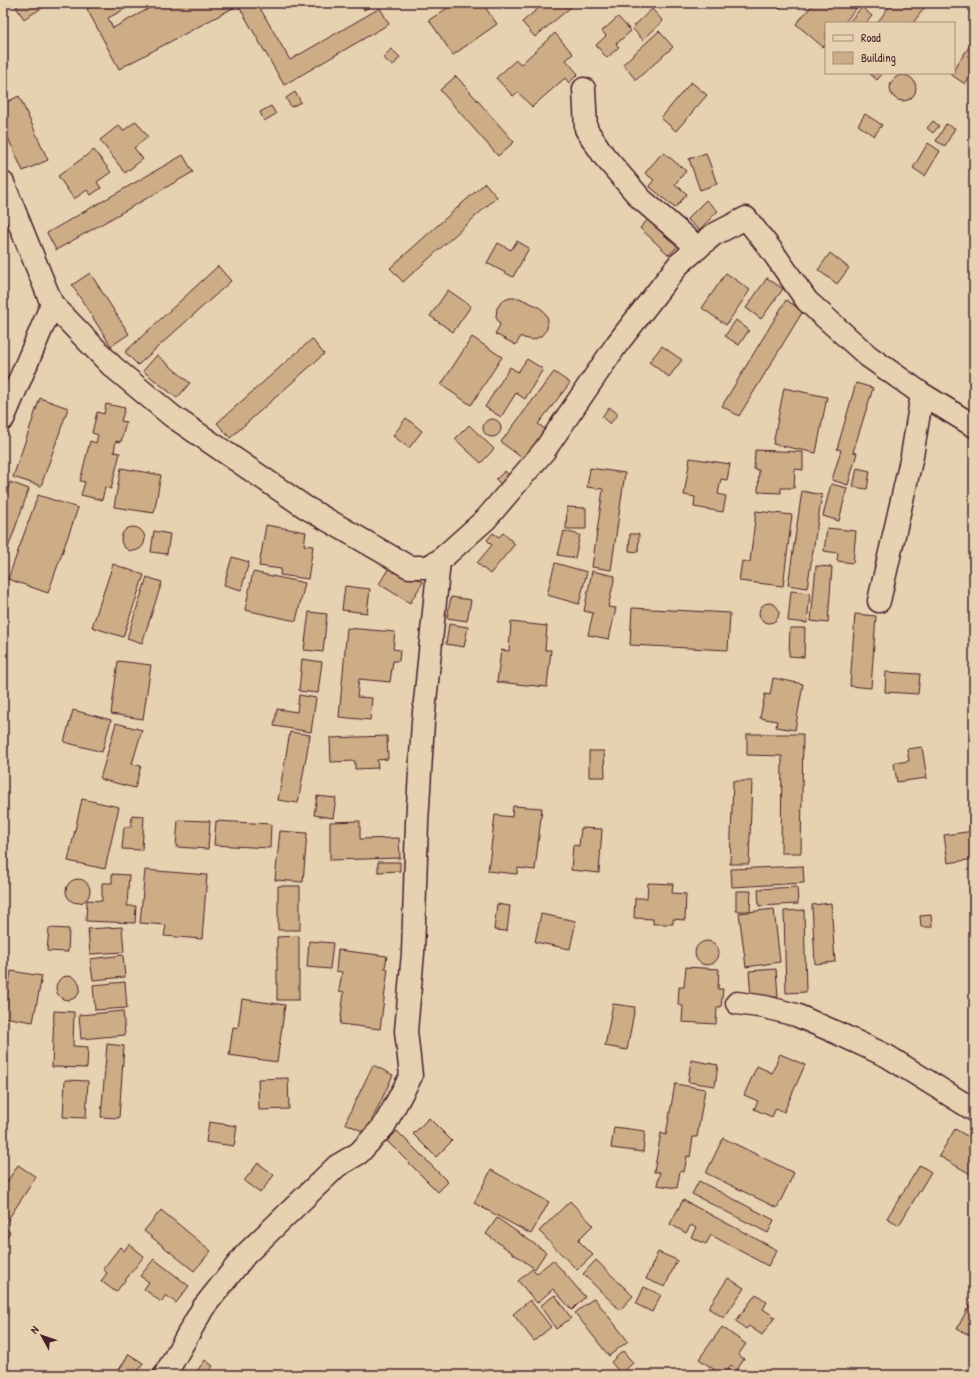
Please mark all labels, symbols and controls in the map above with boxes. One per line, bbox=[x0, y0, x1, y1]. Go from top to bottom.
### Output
legend bbox=[825, 22, 955, 74]
text: Road bbox=[861, 29, 881, 46]
text: Building bbox=[861, 49, 896, 66]
north arrow bbox=[22, 1316, 62, 1356]
text: N bbox=[27, 1323, 42, 1336]

